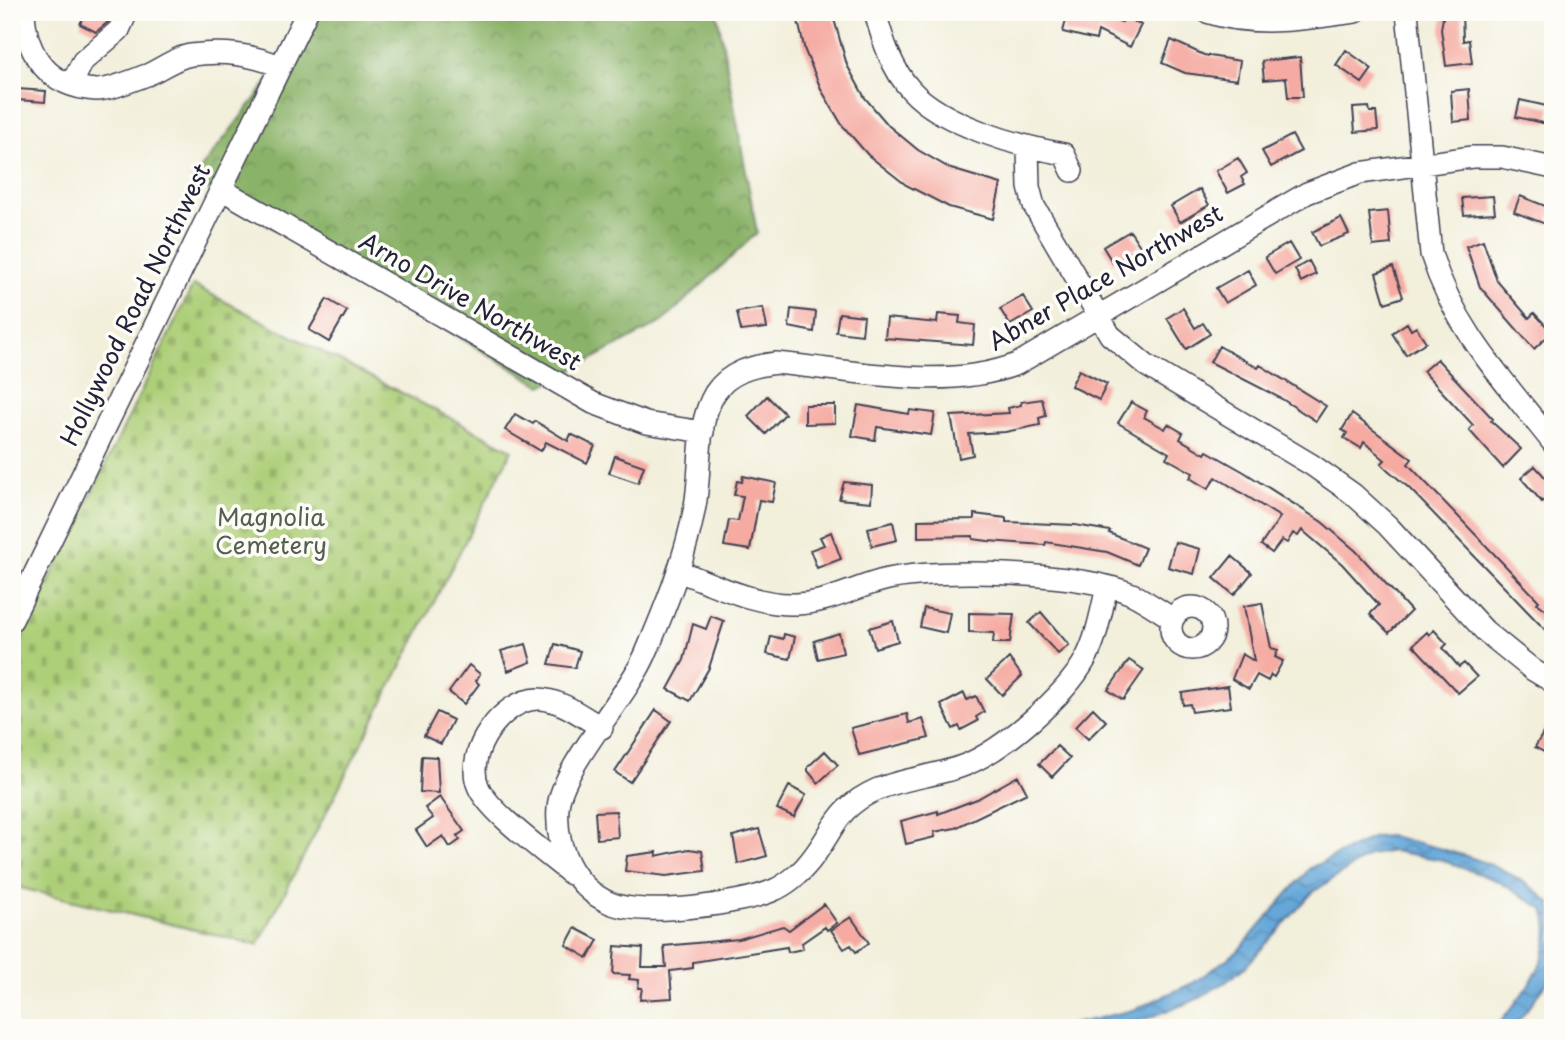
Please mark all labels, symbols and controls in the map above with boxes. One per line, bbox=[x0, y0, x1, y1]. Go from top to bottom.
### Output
street label: Hollywood Road Northwest bbox=[50, 157, 218, 452]
street label: Abner Place Northwest bbox=[981, 194, 1229, 358]
street label: Arno Drive Northwest bbox=[353, 222, 589, 379]
park label: Magnolia Cemetery bbox=[215, 498, 327, 562]

